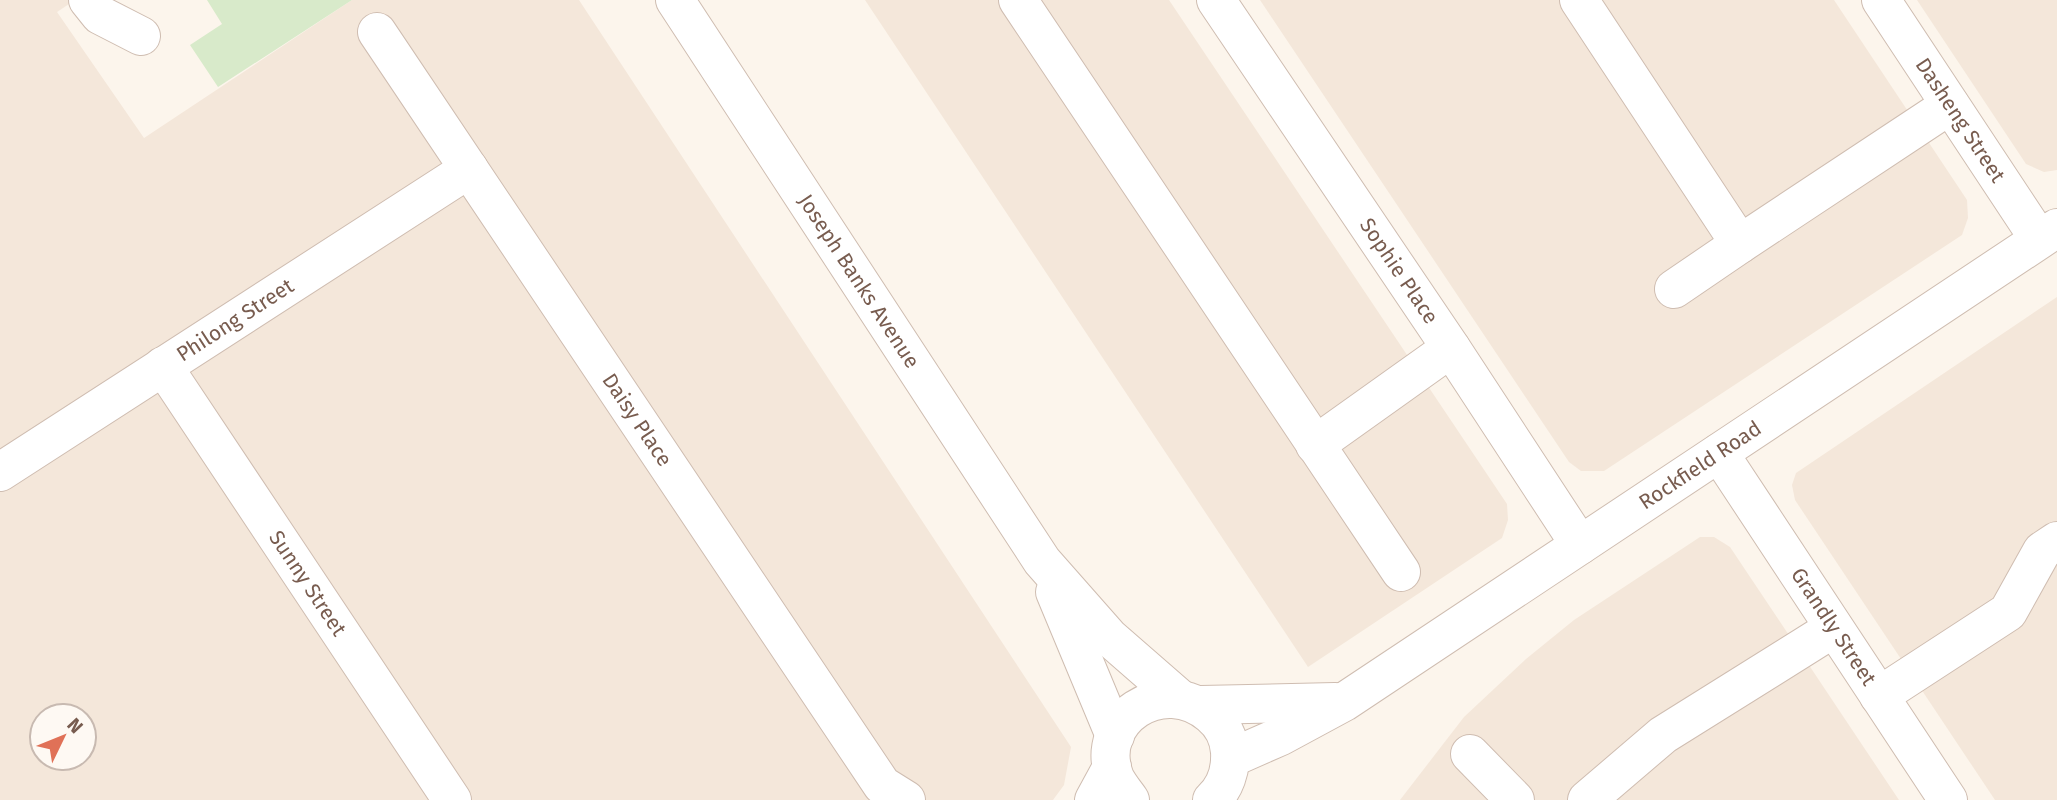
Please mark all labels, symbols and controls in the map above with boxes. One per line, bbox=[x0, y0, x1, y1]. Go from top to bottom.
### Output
street label: Dasheng Street bbox=[1910, 53, 2011, 188]
street label: Joseph Banks Avenue bbox=[793, 189, 925, 373]
street label: Sophie Place bbox=[1354, 213, 1444, 329]
street label: Philong Street bbox=[172, 273, 299, 367]
street label: Daisy Place bbox=[597, 368, 678, 471]
street label: Rockfield Road bbox=[1634, 415, 1766, 515]
street label: Sunny Street bbox=[263, 526, 352, 641]
street label: Grandly Street bbox=[1785, 563, 1882, 691]
north arrow bbox=[28, 702, 98, 772]
text: N bbox=[62, 713, 88, 738]

